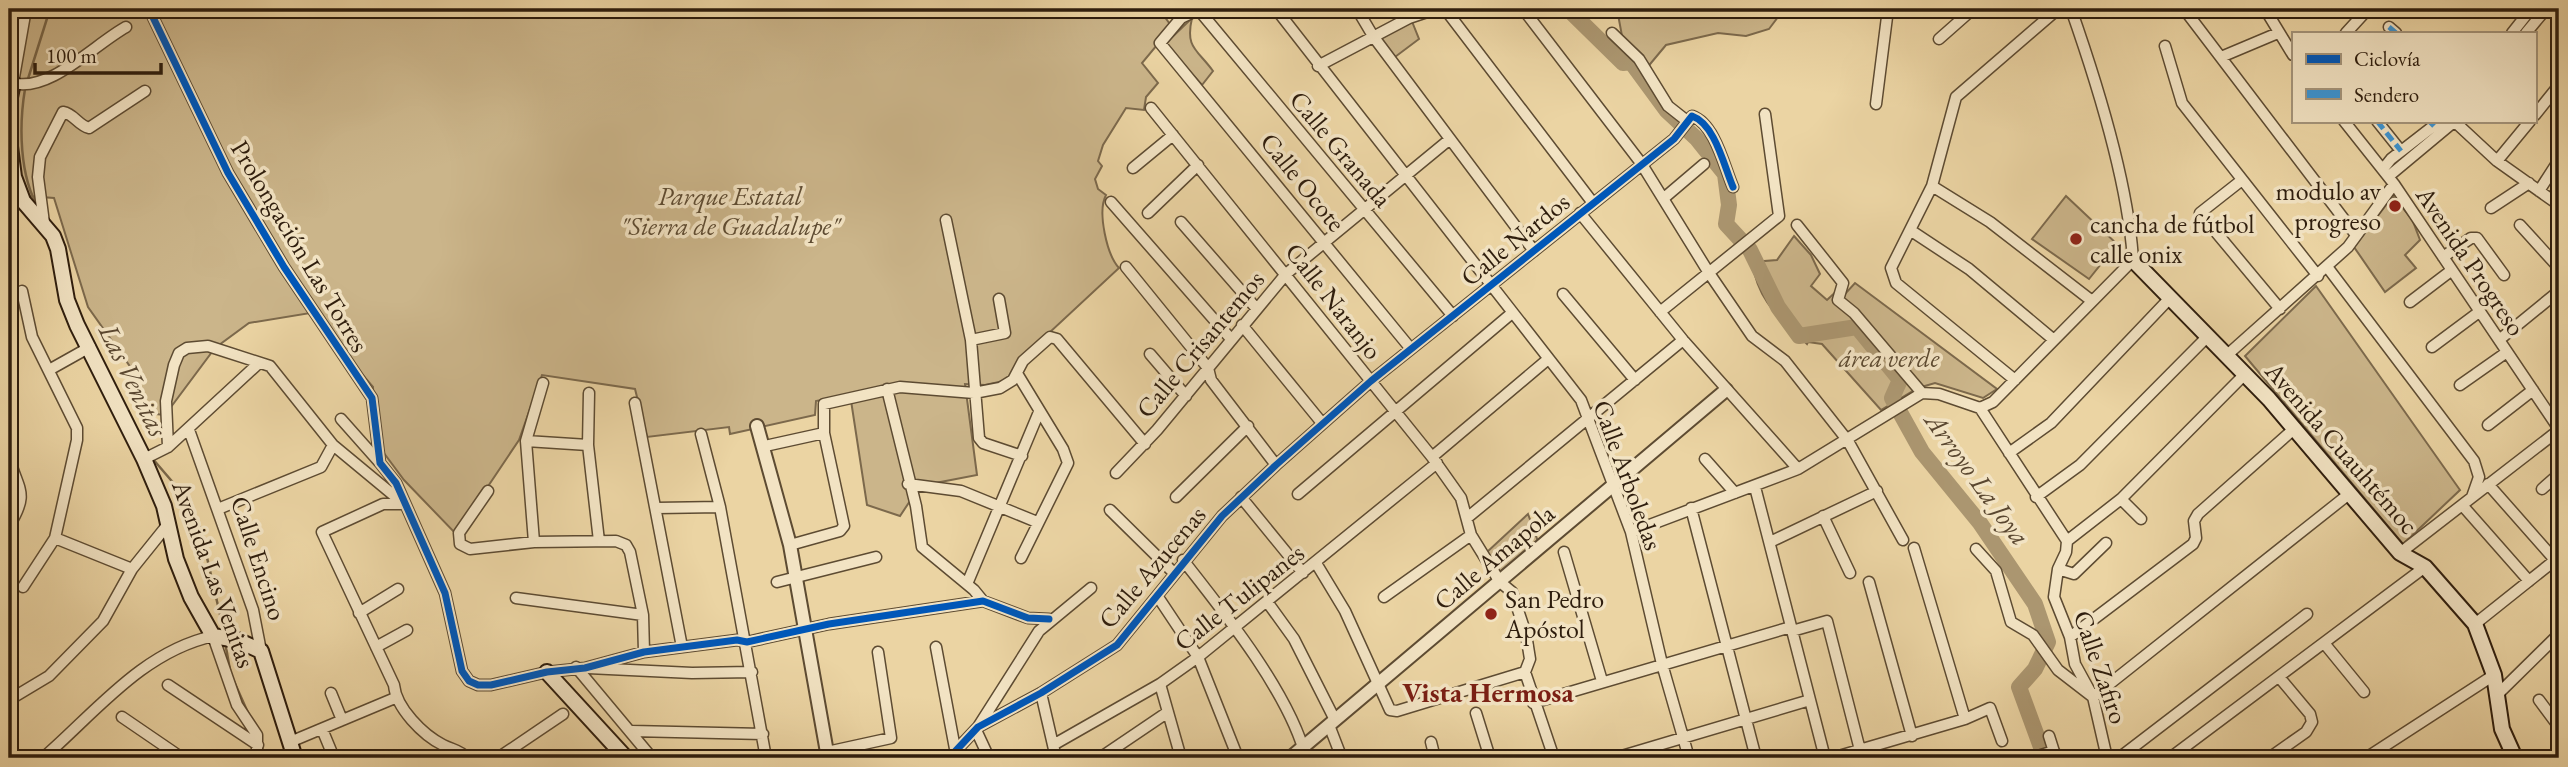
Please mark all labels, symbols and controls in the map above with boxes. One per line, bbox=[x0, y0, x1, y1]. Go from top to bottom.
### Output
scale bar bbox=[35, 32, 161, 76]
legend bbox=[2292, 32, 2536, 122]
text: 100 m bbox=[46, 42, 97, 69]
text: Ciclovía bbox=[2354, 45, 2421, 72]
text: Sendero bbox=[2354, 81, 2419, 108]
street label: Calle Granada bbox=[1282, 84, 1400, 215]
street label: Calle Ocote bbox=[1253, 126, 1353, 238]
street label: Prolongación Las Torres bbox=[223, 134, 377, 358]
place label: modulo av progreso bbox=[2275, 174, 2382, 238]
park label: Parque Estatal "Sierra de Guadalupe" bbox=[620, 179, 842, 243]
street label: Avenida Progreso bbox=[2408, 179, 2534, 342]
street label: Calle Nardos bbox=[1454, 185, 1576, 293]
marker: modulo av progreso bbox=[2387, 198, 2403, 214]
place label: cancha de fútbol calle onix bbox=[2090, 207, 2255, 271]
marker: cancha de fútbol calle onix bbox=[2068, 231, 2084, 247]
street label: Calle Naranjo bbox=[1278, 236, 1390, 366]
street label: Calle Crisantemos bbox=[1128, 263, 1272, 425]
water label: Las Venitas bbox=[91, 317, 177, 443]
park label: área verde bbox=[1838, 341, 1940, 375]
street label: Avenida Cuauhtémoc bbox=[2257, 354, 2426, 541]
street label: Calle Arboledas bbox=[1585, 395, 1671, 555]
water label: Arroyo La Joya bbox=[1916, 402, 2039, 552]
street label: Avenida Las Venitas bbox=[164, 475, 264, 672]
street label: Calle Encino bbox=[223, 492, 295, 624]
street label: Calle Amapola bbox=[1426, 496, 1562, 618]
street label: Calle Azucenas bbox=[1091, 498, 1213, 636]
street label: Calle Tulipanes bbox=[1167, 536, 1311, 658]
place label: San Pedro Apóstol bbox=[1504, 582, 1604, 646]
marker: San Pedro Apóstol bbox=[1483, 606, 1499, 622]
street label: Calle Zafiro bbox=[2066, 606, 2136, 728]
district label: Vista Hermosa bbox=[1402, 674, 1574, 710]

